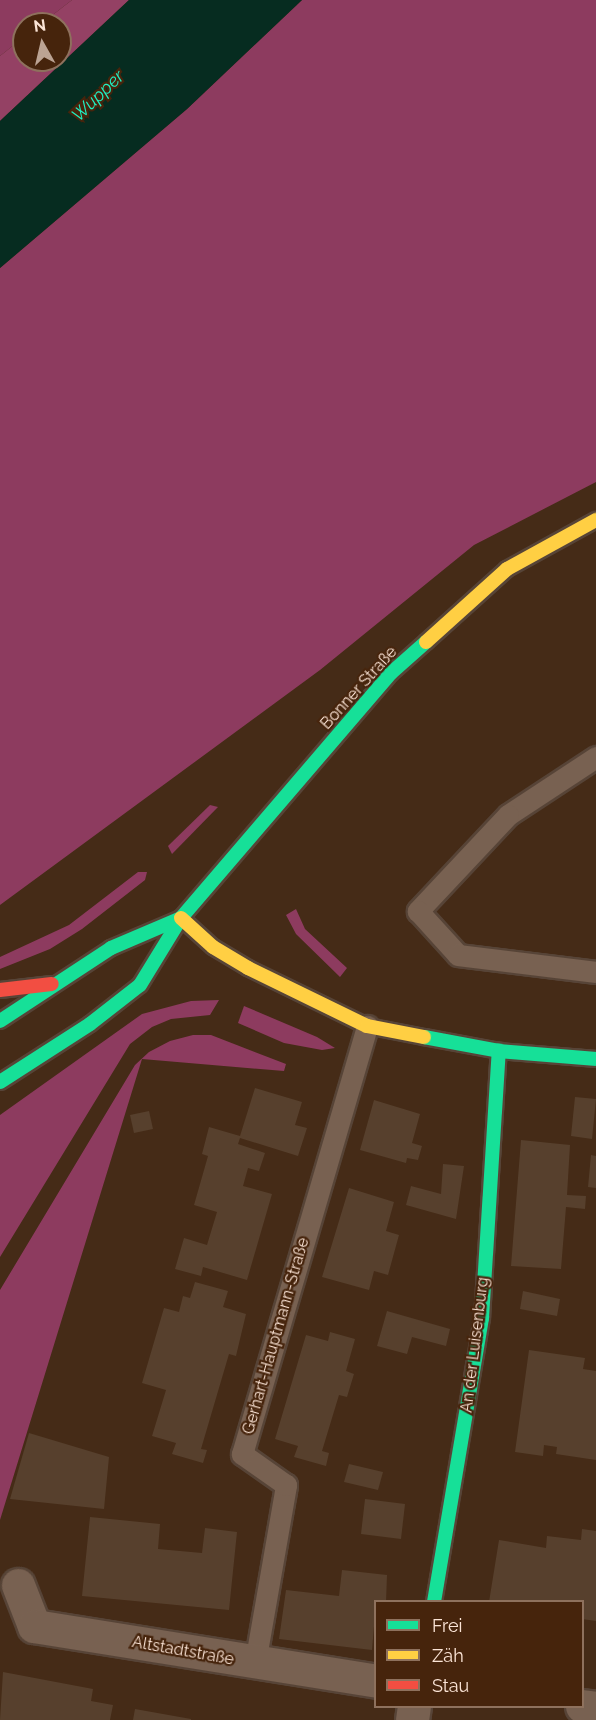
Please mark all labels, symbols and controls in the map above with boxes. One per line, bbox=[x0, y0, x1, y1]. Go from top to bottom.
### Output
north arrow bbox=[12, 12, 72, 72]
text: N bbox=[32, 15, 47, 36]
water label: Wupper bbox=[67, 66, 129, 126]
street label: Bonner Straße bbox=[317, 642, 401, 734]
street label: Gerhart-Hauptmann-Straße bbox=[239, 1236, 313, 1436]
street label: An der Luisenburg bbox=[457, 1276, 493, 1414]
legend bbox=[374, 1600, 584, 1708]
text: Frei bbox=[432, 1615, 462, 1636]
street label: Altstadtstraße bbox=[130, 1633, 236, 1669]
text: Zäh bbox=[432, 1645, 464, 1666]
text: Stau bbox=[432, 1675, 469, 1696]

